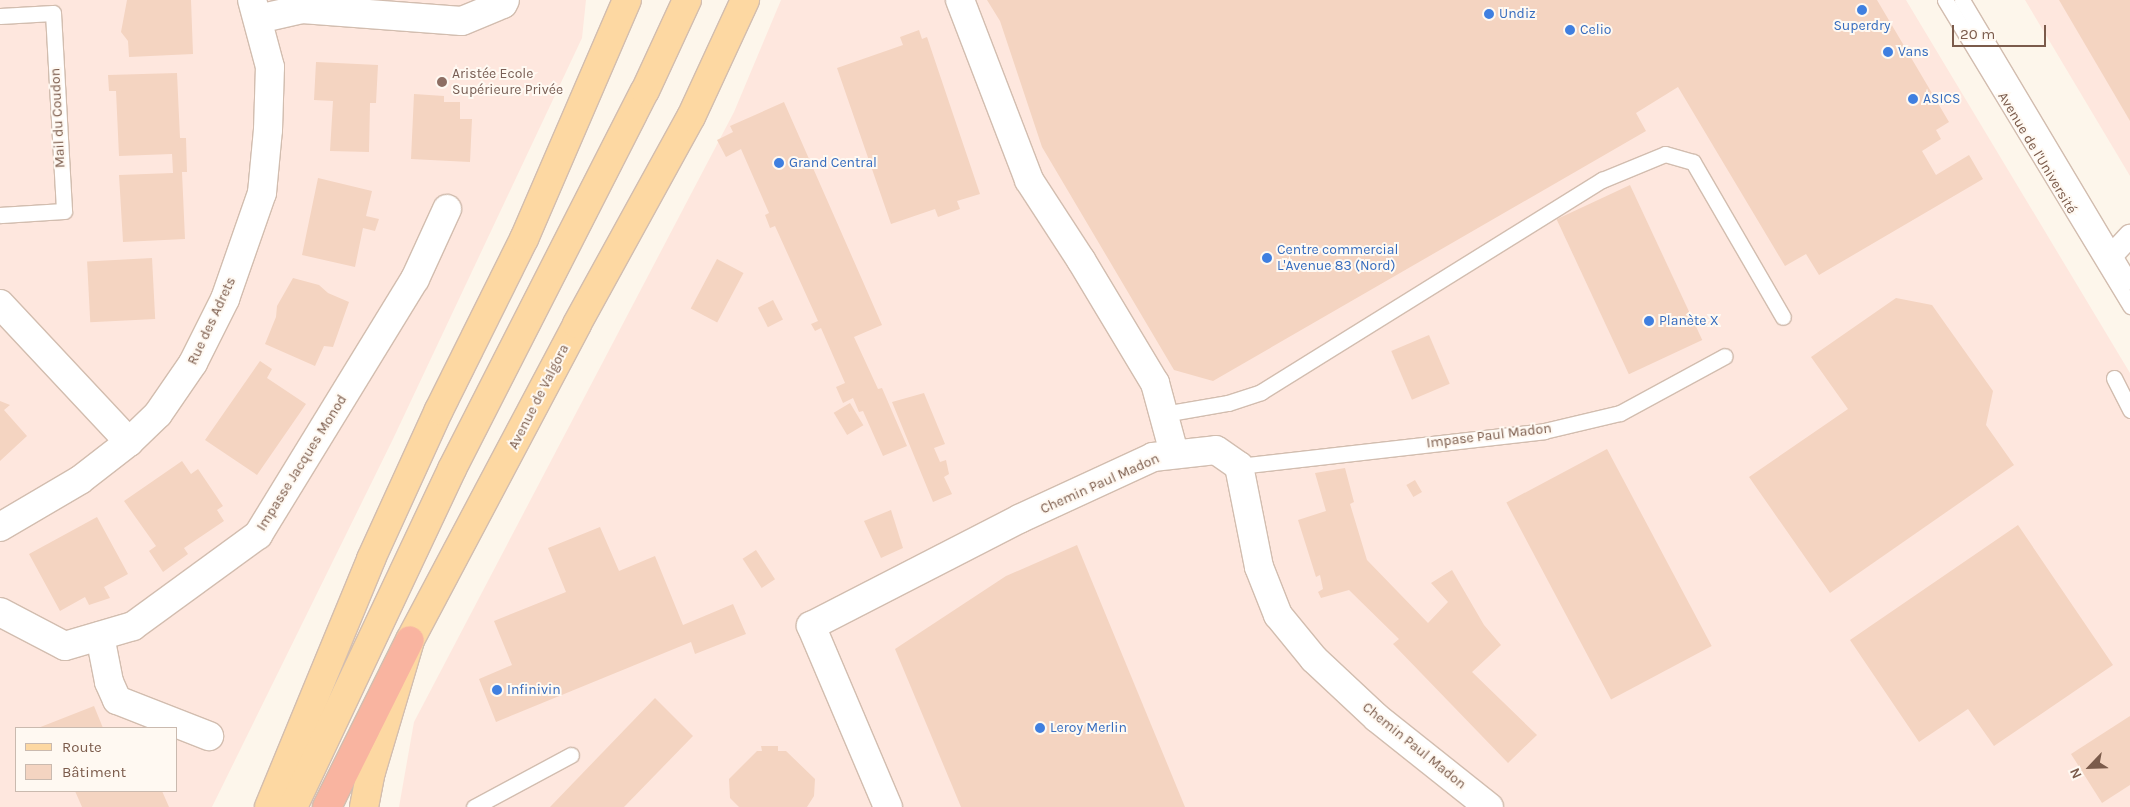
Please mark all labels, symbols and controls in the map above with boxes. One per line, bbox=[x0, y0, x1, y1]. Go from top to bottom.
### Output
marker: Superdry bbox=[1856, 4, 1868, 16]
place label: Undiz bbox=[1499, 6, 1536, 22]
marker: Undiz bbox=[1483, 8, 1495, 20]
scale bar bbox=[1955, 15, 2049, 47]
place label: Superdry bbox=[1833, 18, 1891, 34]
place label: Celio bbox=[1580, 22, 1612, 38]
marker: Celio bbox=[1564, 24, 1576, 36]
text: 20 m bbox=[1960, 25, 1995, 43]
place label: Vans bbox=[1898, 44, 1929, 60]
marker: Vans bbox=[1882, 46, 1894, 58]
place label: Aristée Ecole Supérieure Privée bbox=[452, 66, 563, 98]
street label: Mail du Coudon bbox=[47, 68, 69, 168]
marker: Aristée Ecole Supérieure Privée bbox=[436, 76, 448, 88]
street label: Avenue de l'Université bbox=[1994, 89, 2080, 217]
place label: ASICS bbox=[1923, 91, 1960, 107]
marker: ASICS bbox=[1907, 93, 1919, 105]
place label: Grand Central bbox=[789, 155, 877, 171]
marker: Grand Central bbox=[773, 157, 785, 169]
place label: Centre commercial L'Avenue 83 (Nord) bbox=[1277, 242, 1398, 274]
marker: Centre commercial L'Avenue 83 (Nord) bbox=[1261, 252, 1273, 264]
street label: Rue des Adrets bbox=[184, 274, 240, 368]
place label: Planète X bbox=[1659, 313, 1719, 329]
marker: Planète X bbox=[1643, 315, 1655, 327]
street label: Avenue de Valgora bbox=[505, 342, 573, 452]
street label: Impasse Jacques Monod bbox=[253, 392, 351, 534]
street label: Impase Paul Madon bbox=[1425, 420, 1553, 452]
street label: Chemin Paul Madon bbox=[1038, 450, 1162, 518]
place label: Infinivin bbox=[507, 682, 561, 698]
marker: Infinivin bbox=[491, 684, 503, 696]
street label: Chemin Paul Madon bbox=[1359, 699, 1469, 793]
place label: Leroy Merlin bbox=[1050, 720, 1127, 736]
marker: Leroy Merlin bbox=[1034, 722, 1046, 734]
legend bbox=[15, 727, 178, 792]
text: Route bbox=[62, 738, 102, 756]
north arrow bbox=[2065, 742, 2115, 792]
text: Bâtiment bbox=[62, 763, 126, 781]
text: N bbox=[2066, 765, 2086, 781]

